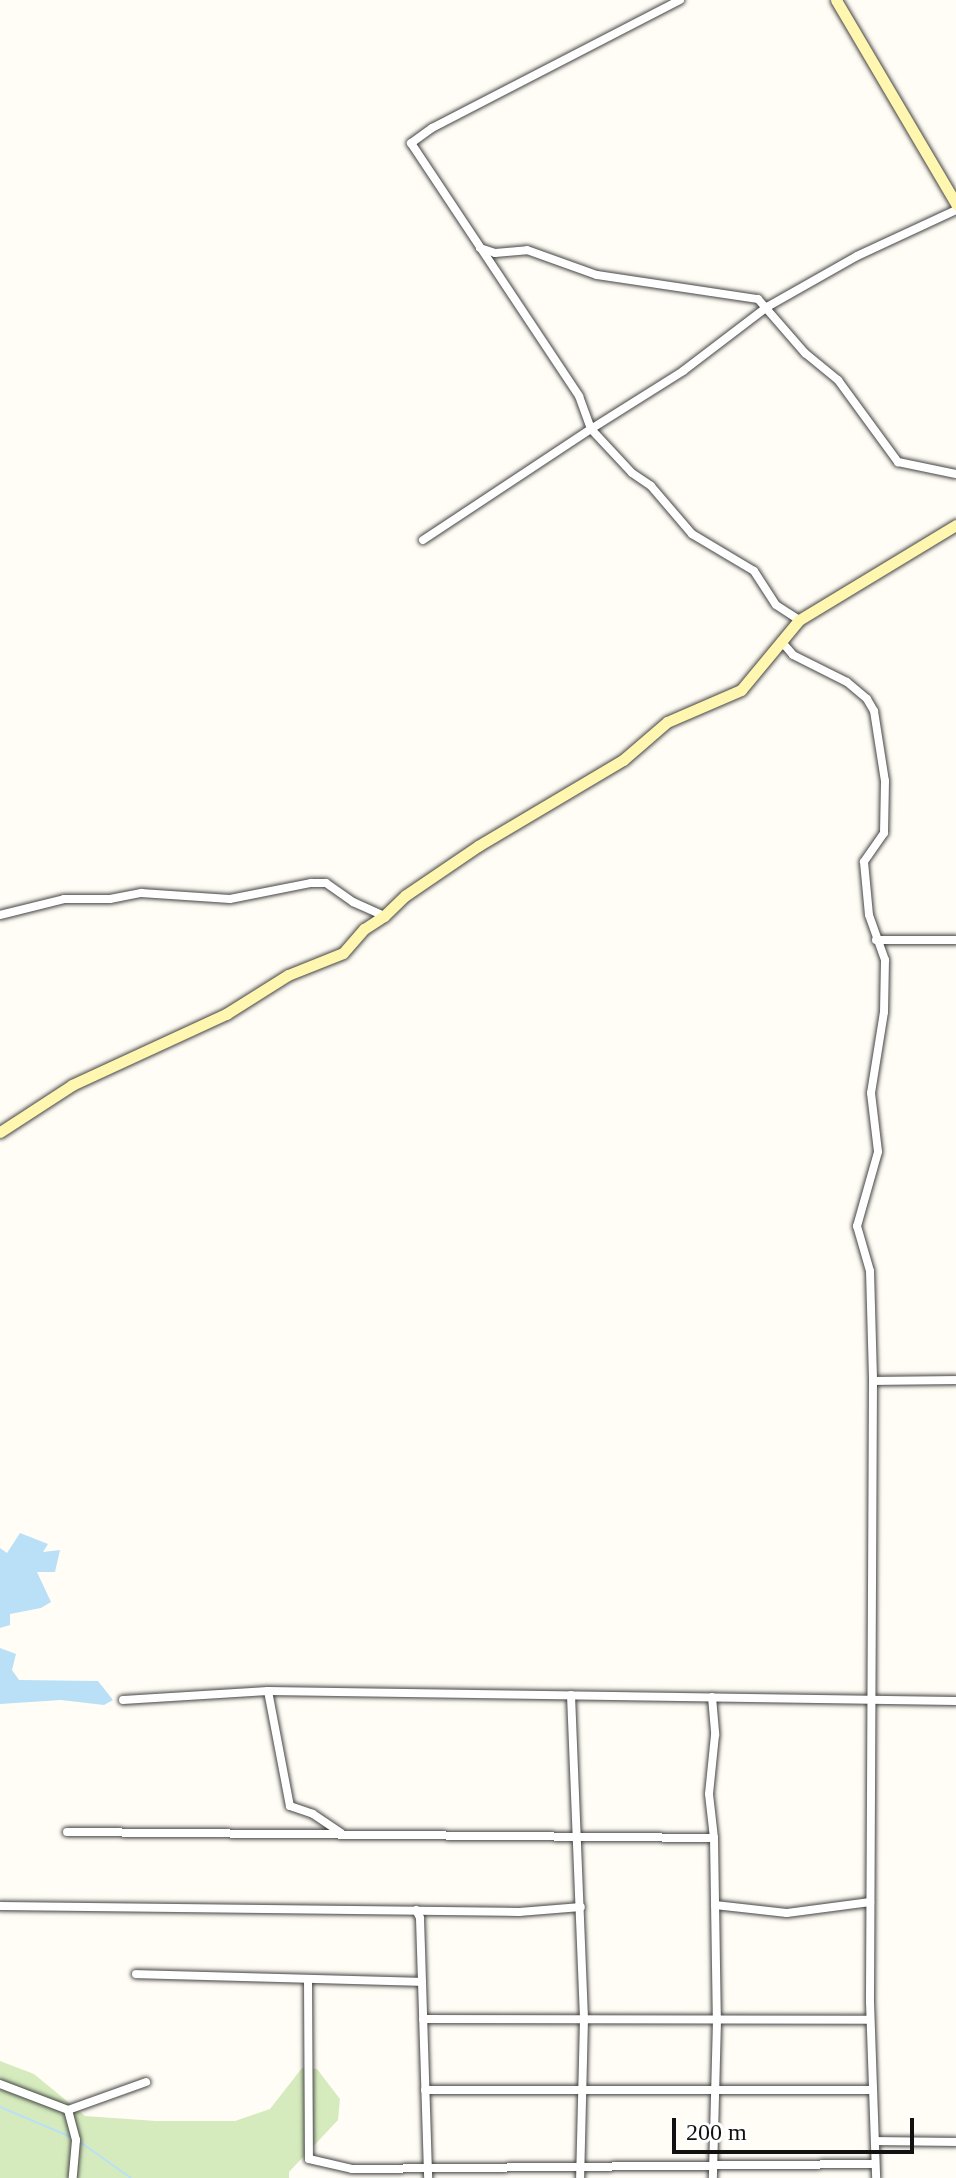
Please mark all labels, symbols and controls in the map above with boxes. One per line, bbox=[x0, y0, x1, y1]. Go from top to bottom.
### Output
scale bar bbox=[676, 2102, 918, 2152]
text: 200 m bbox=[686, 2119, 747, 2145]

